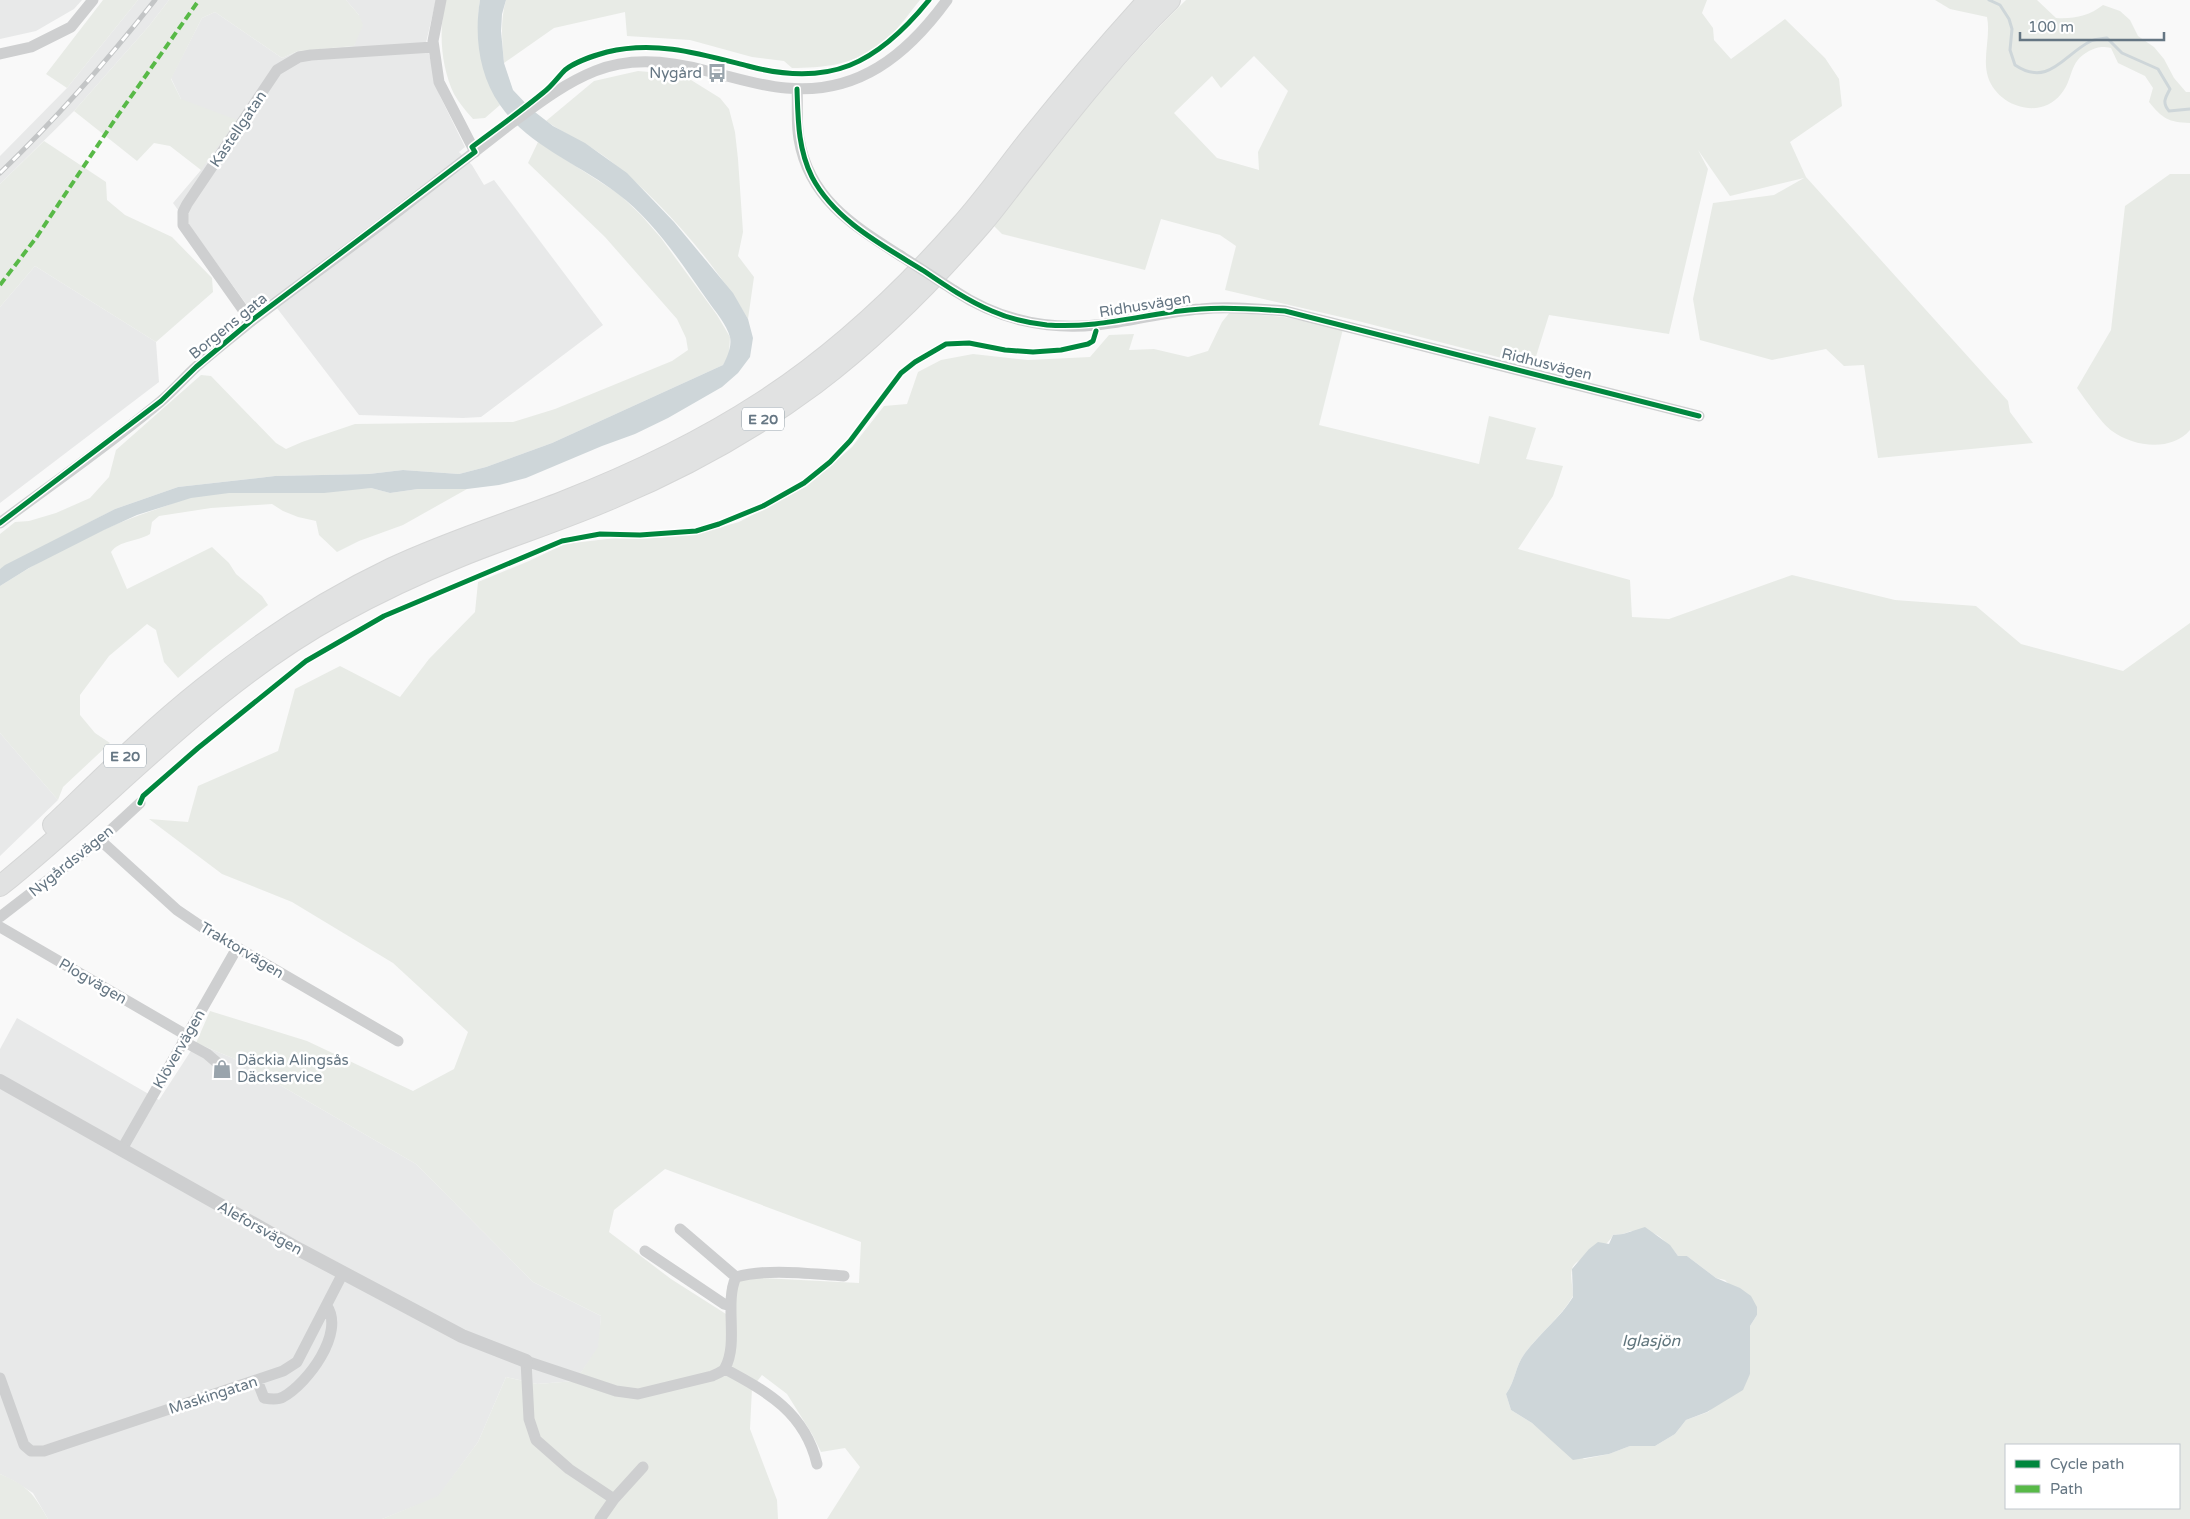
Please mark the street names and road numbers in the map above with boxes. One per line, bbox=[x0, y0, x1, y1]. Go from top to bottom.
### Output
street label: Kastellgatan bbox=[206, 87, 270, 171]
street label: Borgens gata bbox=[185, 289, 271, 363]
street label: Ridhusvägen bbox=[1098, 289, 1192, 321]
street label: Ridhusvägen bbox=[1500, 344, 1594, 384]
road number: E 20 bbox=[742, 408, 784, 430]
road number: E 20 bbox=[104, 744, 146, 768]
street label: Nygårdsvägen bbox=[25, 822, 117, 900]
street label: Traktorvägen bbox=[197, 918, 287, 982]
street label: Plogvägen bbox=[56, 954, 130, 1008]
street label: Klövervägen bbox=[149, 1006, 209, 1092]
street label: Aleforsvägen bbox=[215, 1197, 305, 1259]
street label: Maskingatan bbox=[166, 1372, 260, 1418]

